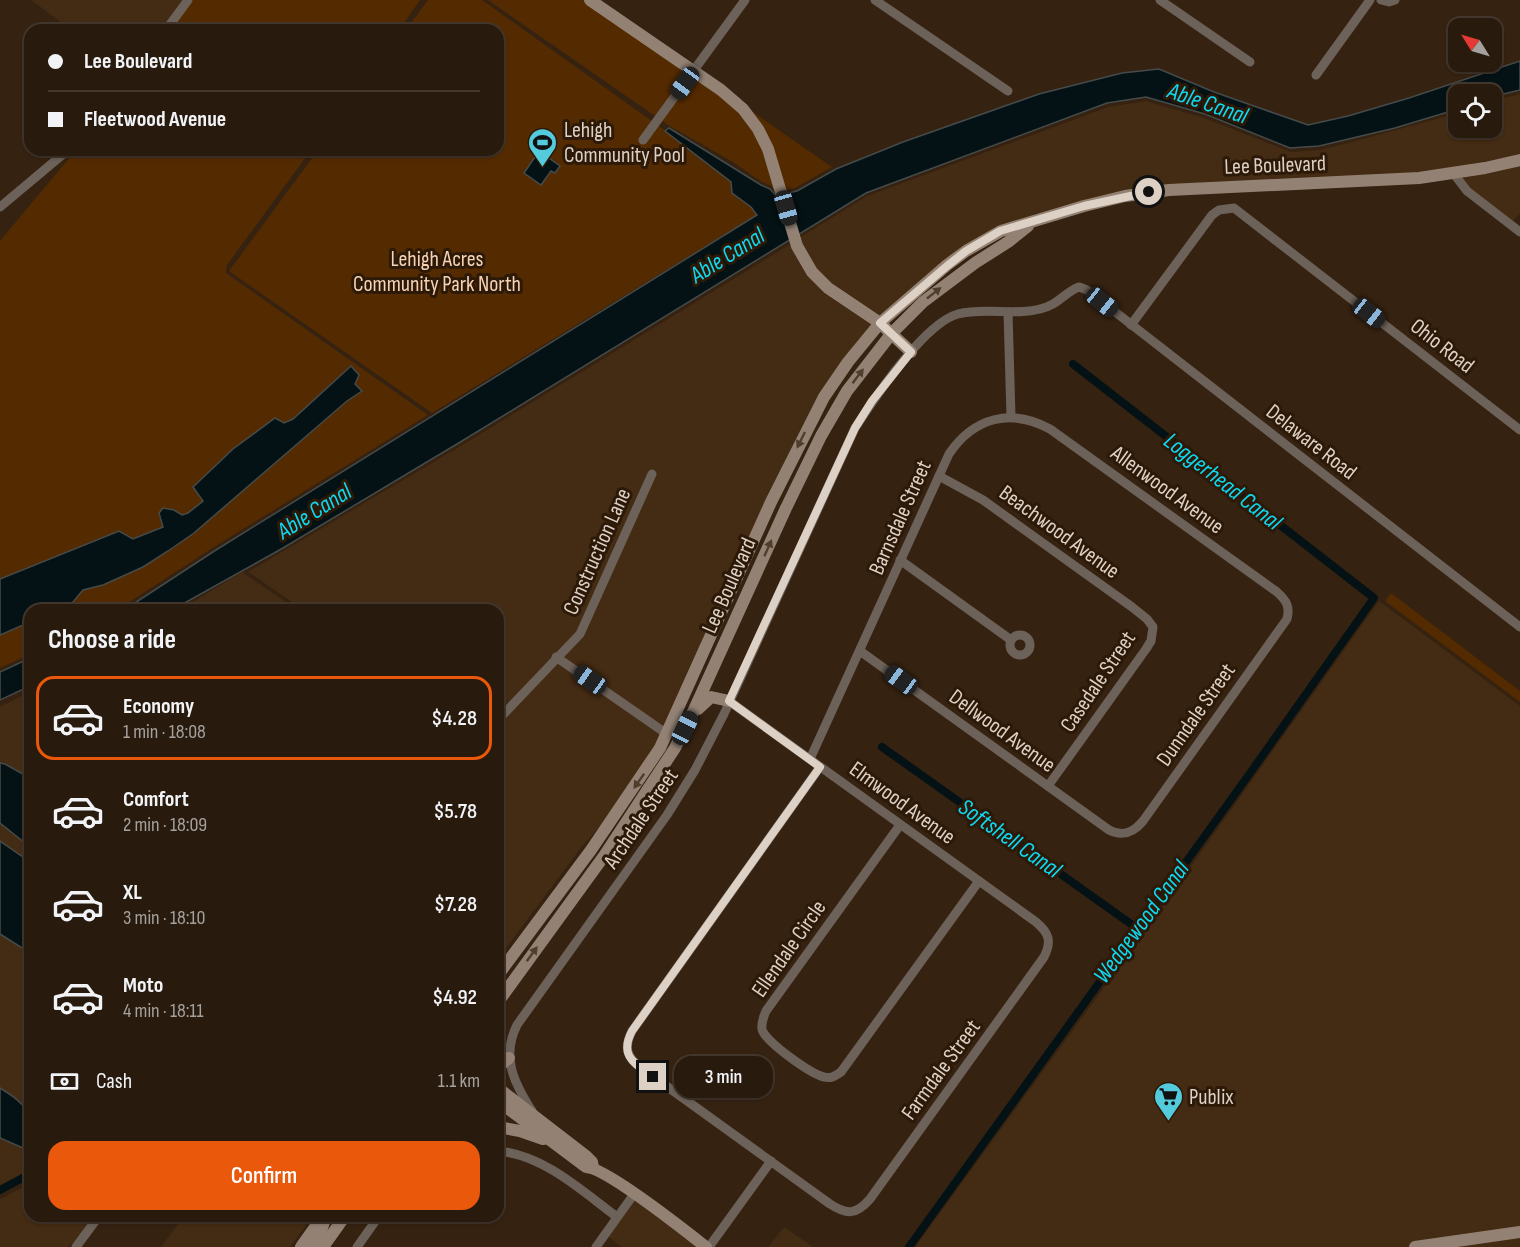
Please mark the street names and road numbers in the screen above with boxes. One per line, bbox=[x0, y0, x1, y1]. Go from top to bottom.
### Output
street label: Lee Boulevard bbox=[1224, 150, 1326, 181]
street label: Ohio Road bbox=[1405, 313, 1479, 379]
street label: Delaware Road bbox=[1260, 398, 1362, 486]
street label: Allenwood Avenue bbox=[1105, 440, 1229, 540]
street label: Barnsdale Street bbox=[863, 456, 938, 579]
street label: Beachwood Avenue bbox=[994, 479, 1125, 585]
street label: Construction Lane bbox=[557, 484, 637, 619]
street label: Lee Boulevard bbox=[696, 534, 762, 638]
street label: Casedale Street bbox=[1055, 626, 1142, 737]
street label: Dunndale Street bbox=[1151, 658, 1242, 771]
street label: Dellwood Avenue bbox=[944, 684, 1061, 779]
street label: Elmwood Avenue bbox=[844, 756, 960, 851]
street label: Archdale Street bbox=[597, 764, 685, 875]
street label: Ellendale Circle bbox=[746, 895, 832, 1002]
street label: Farmdale Street bbox=[896, 1014, 987, 1125]

